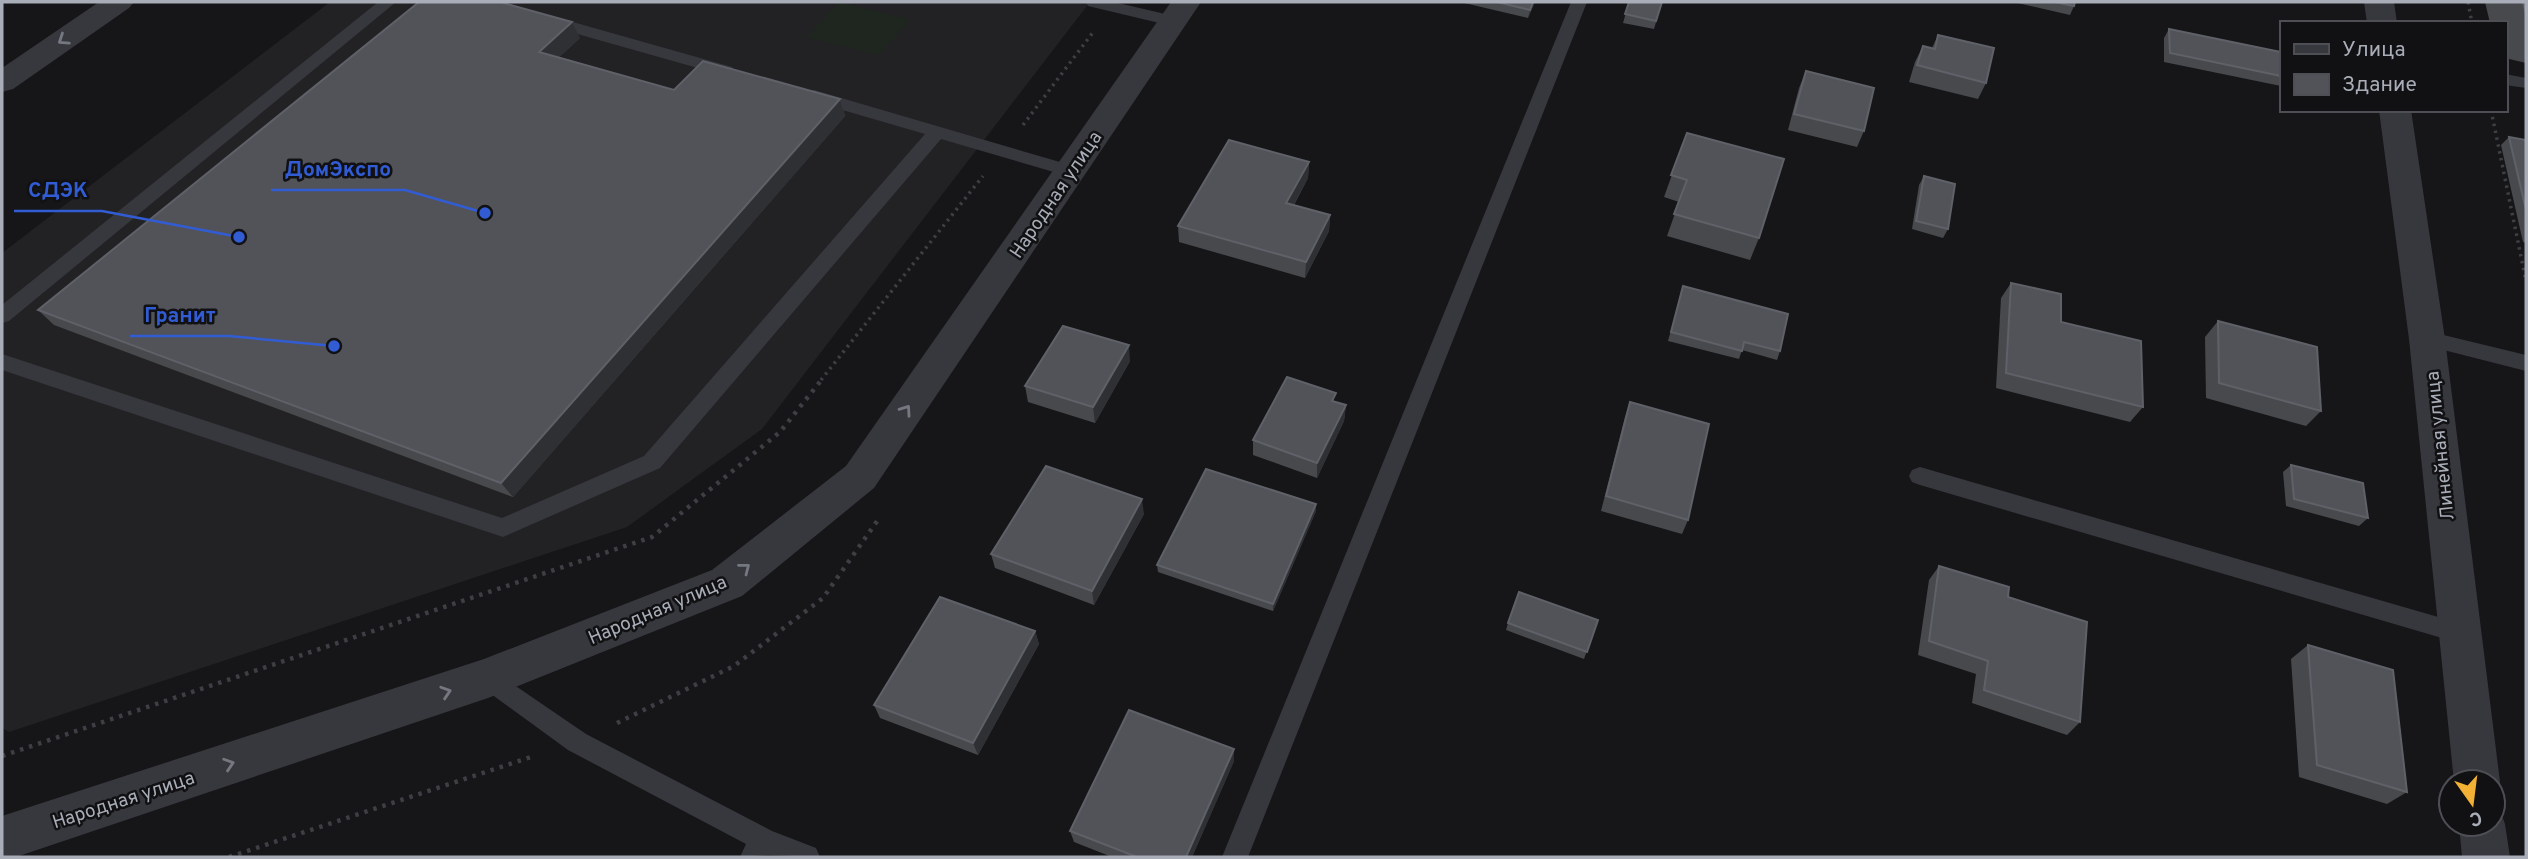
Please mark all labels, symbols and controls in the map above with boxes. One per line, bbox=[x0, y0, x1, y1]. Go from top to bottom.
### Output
legend bbox=[2280, 21, 2507, 112]
one-way arrow bbox=[58, 32, 71, 44]
text: Улица bbox=[2342, 37, 2406, 64]
text: Здание bbox=[2342, 72, 2417, 99]
street label: Народная улица bbox=[1005, 127, 1108, 263]
callout: ДомЭкспо bbox=[271, 148, 405, 190]
text: ДомЭкспо bbox=[285, 157, 391, 184]
callout: СДЭК bbox=[14, 169, 102, 211]
text: СДЭК bbox=[28, 178, 88, 205]
callout: Гранит bbox=[130, 294, 229, 336]
text: Гранит bbox=[144, 303, 216, 330]
street label: Линейная улица bbox=[2421, 370, 2461, 522]
one-way arrow bbox=[898, 405, 911, 418]
one-way arrow bbox=[738, 564, 750, 577]
street label: Народная улица bbox=[585, 571, 731, 651]
one-way arrow bbox=[439, 686, 451, 701]
one-way arrow bbox=[223, 757, 235, 772]
street label: Народная улица bbox=[49, 767, 198, 835]
north arrow bbox=[2437, 768, 2507, 838]
text: С bbox=[2467, 804, 2484, 831]

